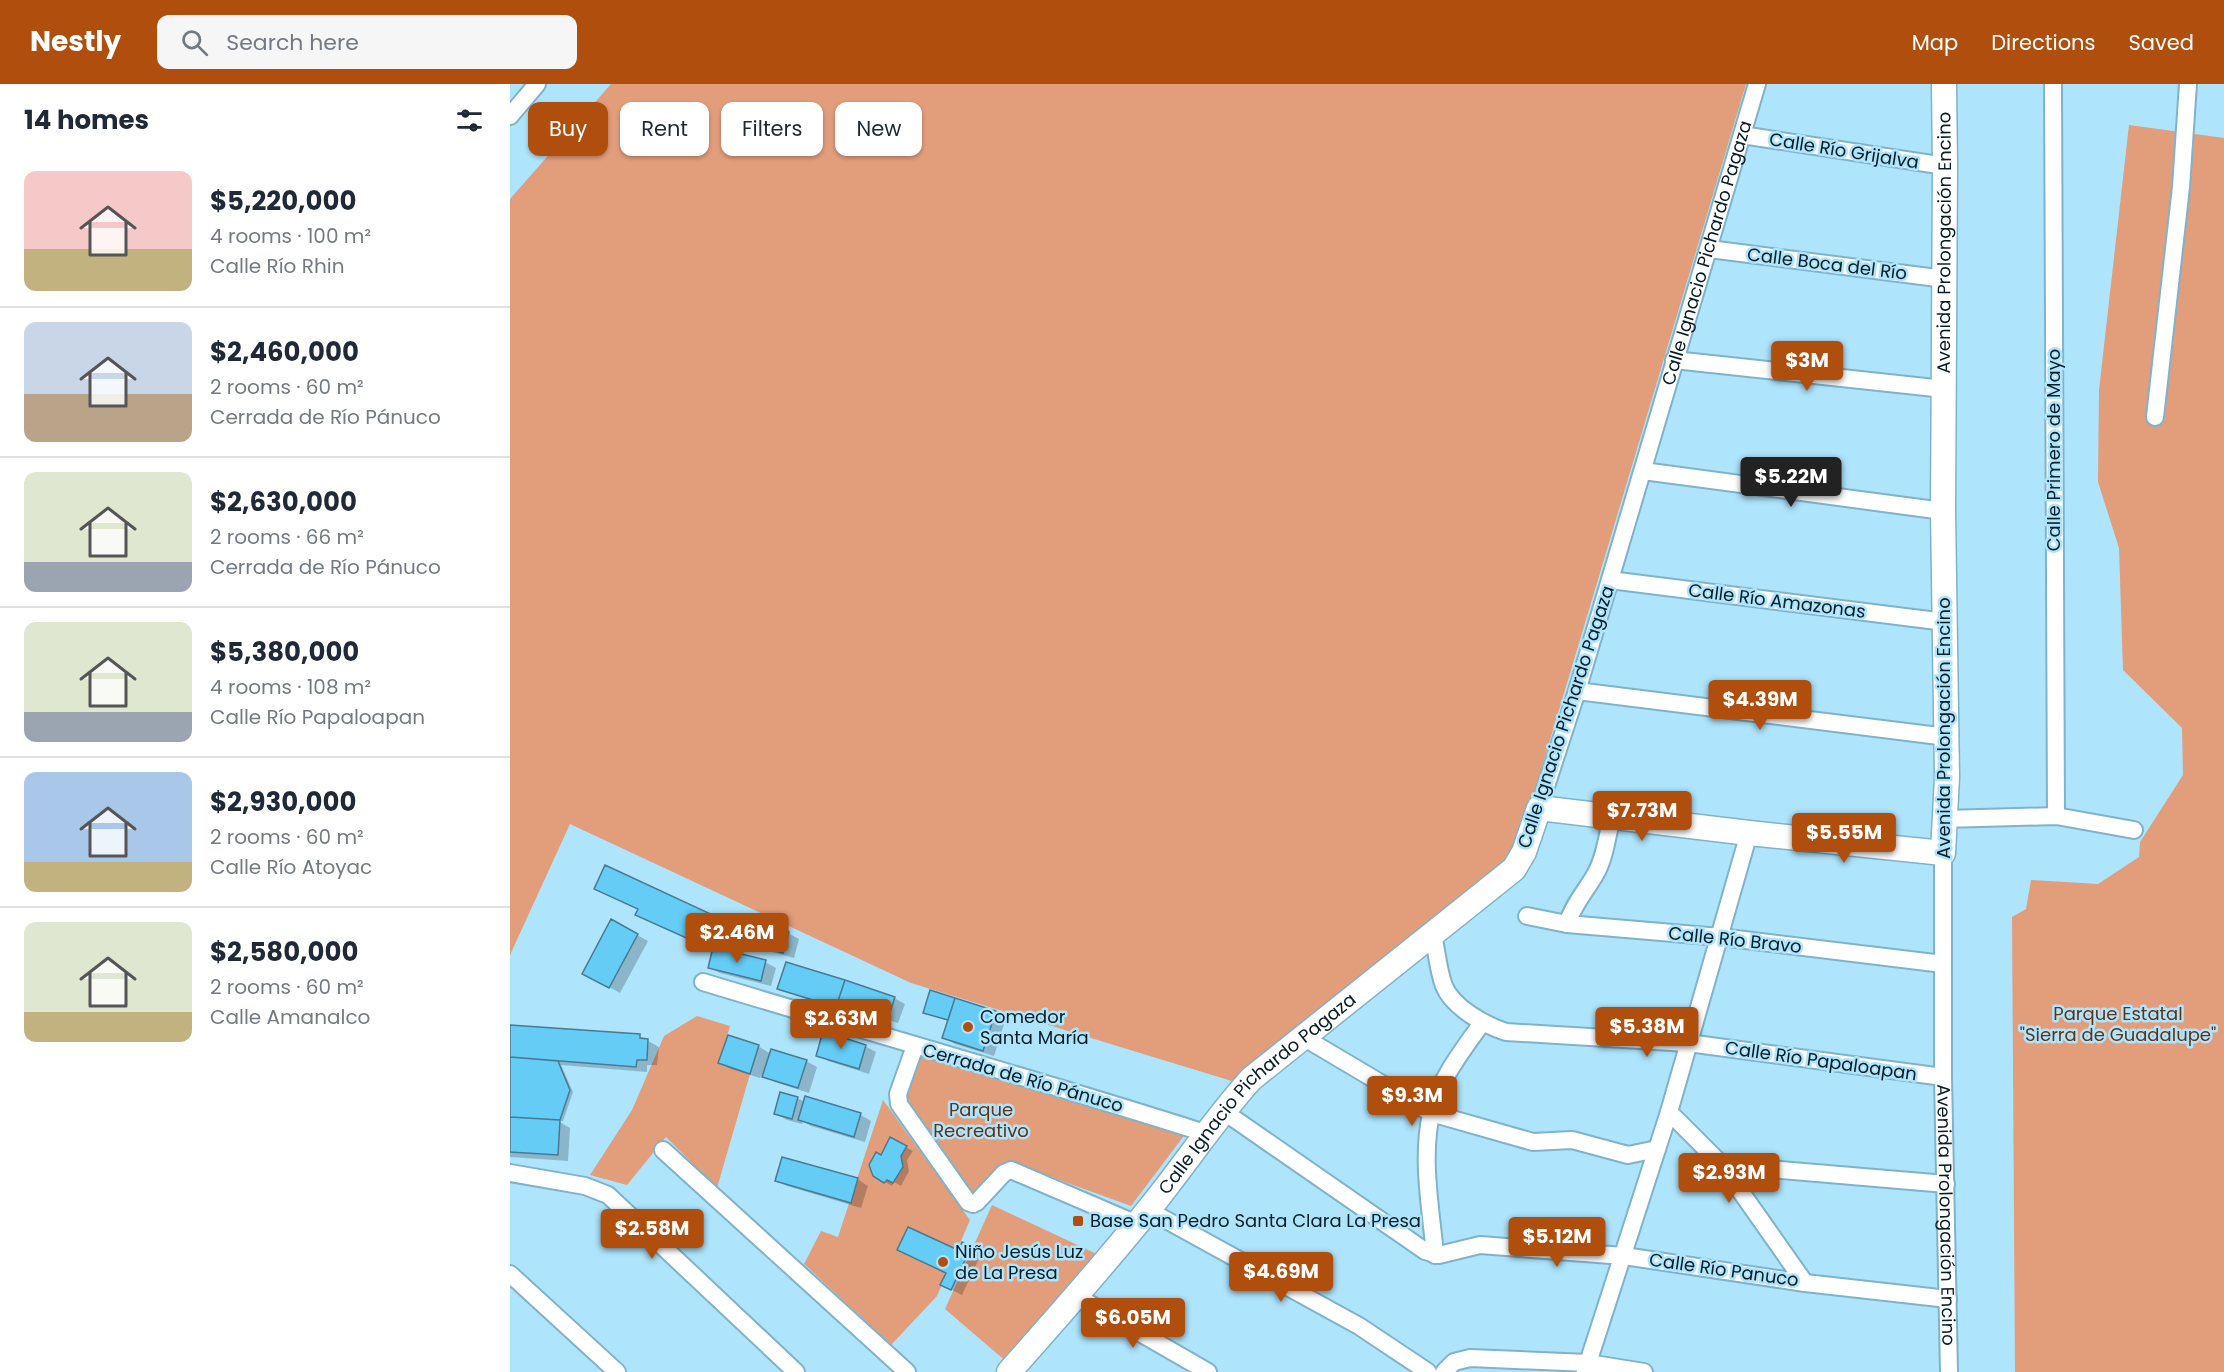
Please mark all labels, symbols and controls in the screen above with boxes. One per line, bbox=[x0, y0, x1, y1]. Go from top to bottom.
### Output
search box bbox=[157, 15, 577, 69]
text: Nestly bbox=[30, 22, 121, 61]
icon: search bbox=[178, 26, 211, 59]
text: Search here bbox=[226, 27, 359, 58]
text: Map bbox=[1912, 28, 1958, 57]
text: Directions bbox=[1991, 28, 2095, 57]
text: Saved bbox=[2128, 28, 2194, 57]
text: 14 homes bbox=[24, 102, 149, 138]
chip: Buy bbox=[528, 102, 608, 156]
chip: Rent bbox=[620, 102, 709, 156]
chip: Filters bbox=[721, 102, 823, 156]
chip: New bbox=[835, 102, 922, 156]
icon: filters bbox=[453, 104, 486, 137]
street label: Avenida Prolongación Encino bbox=[1931, 112, 1957, 373]
street label: Calle Ignacio Pichardo Pagaza bbox=[1655, 117, 1758, 388]
street label: Calle Río Grijalva bbox=[1768, 126, 1921, 175]
text: $5,220,000 bbox=[210, 183, 356, 219]
icon: home bbox=[72, 195, 144, 267]
text: 4 rooms · 100 m² bbox=[210, 222, 371, 250]
street label: Calle Boca del Río bbox=[1746, 241, 1908, 286]
text: Calle Río Rhin bbox=[210, 252, 344, 280]
text: $2,460,000 bbox=[210, 334, 359, 370]
pin: $3M bbox=[1778, 341, 1836, 392]
icon: home bbox=[72, 346, 144, 418]
text: $3M bbox=[1785, 346, 1829, 374]
street label: Calle Primero de Mayo bbox=[2041, 349, 2066, 551]
text: 2 rooms · 60 m² bbox=[210, 373, 364, 401]
text: Cerrada de Río Pánuco bbox=[210, 403, 441, 431]
pin: $5.22M bbox=[1742, 457, 1840, 508]
text: $5.22M bbox=[1755, 462, 1828, 490]
text: $2,630,000 bbox=[210, 484, 357, 520]
icon: home bbox=[72, 496, 144, 568]
text: 2 rooms · 66 m² bbox=[210, 523, 364, 551]
text: Cerrada de Río Pánuco bbox=[210, 553, 441, 581]
street label: Calle Río Amazonas bbox=[1687, 577, 1867, 624]
street label: Calle Ignacio Pichardo Pagaza bbox=[1511, 582, 1620, 851]
street label: Avenida Prolongación Encino bbox=[1931, 597, 1956, 859]
text: $5,380,000 bbox=[210, 634, 359, 670]
icon: home bbox=[72, 646, 144, 718]
text: 4 rooms · 108 m² bbox=[210, 673, 371, 701]
pin: $4.39M bbox=[1711, 680, 1809, 731]
text: $4.39M bbox=[1722, 685, 1798, 713]
text: Calle Río Papaloapan bbox=[210, 703, 425, 731]
text: $2,930,000 bbox=[210, 784, 356, 820]
pin: $7.73M bbox=[1593, 791, 1691, 842]
icon: home bbox=[72, 796, 144, 868]
text: $7.73M bbox=[1607, 796, 1677, 824]
pin: $5.55M bbox=[1795, 813, 1893, 864]
text: $5.55M bbox=[1806, 818, 1882, 846]
text: 2 rooms · 60 m² bbox=[210, 823, 364, 851]
text: Calle Río Atoyac bbox=[210, 853, 372, 881]
pin: $2.46M bbox=[688, 913, 786, 964]
text: $2.46M bbox=[700, 918, 774, 946]
street label: Calle Río Bravo bbox=[1667, 920, 1803, 959]
text: $2,580,000 bbox=[210, 934, 358, 970]
icon: home bbox=[72, 946, 144, 1018]
text: 2 rooms · 60 m² bbox=[210, 973, 364, 1001]
street label: Calle Ignacio Pichardo Pagaza bbox=[1152, 987, 1361, 1199]
pin: $2.63M bbox=[792, 999, 890, 1050]
park label: Parque Estatal "Sierra de Guadalupe" bbox=[2020, 1001, 2216, 1047]
text: Calle Amanalco bbox=[210, 1003, 370, 1031]
text: $2.63M bbox=[804, 1004, 878, 1032]
place label: Comedor Santa María bbox=[980, 1004, 1089, 1050]
pin: $5.38M bbox=[1598, 1007, 1696, 1058]
text: $5.38M bbox=[1609, 1012, 1685, 1040]
marker: Comedor Santa María bbox=[961, 1020, 975, 1034]
street label: Calle Río Papaloapan bbox=[1724, 1035, 1919, 1086]
street label: Cerrada de Río Pánuco bbox=[920, 1037, 1126, 1118]
pin: $9.3M bbox=[1370, 1076, 1454, 1127]
text: $9.3M bbox=[1381, 1081, 1443, 1109]
street label: Avenida Prolongación Encino bbox=[1931, 1084, 1961, 1346]
park label: Parque Recreativo bbox=[933, 1097, 1029, 1143]
pin: $2.93M bbox=[1680, 1153, 1778, 1204]
text: $2.93M bbox=[1693, 1158, 1765, 1186]
place label: Base San Pedro Santa Clara La Presa bbox=[1090, 1208, 1421, 1233]
pin: $2.58M bbox=[603, 1209, 701, 1260]
text: $2.58M bbox=[615, 1214, 689, 1242]
marker: Base San Pedro Santa Clara La Presa bbox=[1071, 1214, 1085, 1228]
pin: $5.12M bbox=[1508, 1217, 1606, 1268]
text: $5.12M bbox=[1522, 1222, 1592, 1250]
place label: Niño Jesús Luz de La Presa bbox=[955, 1239, 1083, 1285]
street label: Calle Río Panuco bbox=[1648, 1247, 1800, 1292]
pin: $4.69M bbox=[1232, 1252, 1330, 1303]
marker: Niño Jesús Luz de La Presa bbox=[936, 1255, 950, 1269]
text: $4.69M bbox=[1243, 1257, 1319, 1285]
pin: $6.05M bbox=[1084, 1298, 1182, 1349]
text: $6.05M bbox=[1095, 1303, 1171, 1331]

